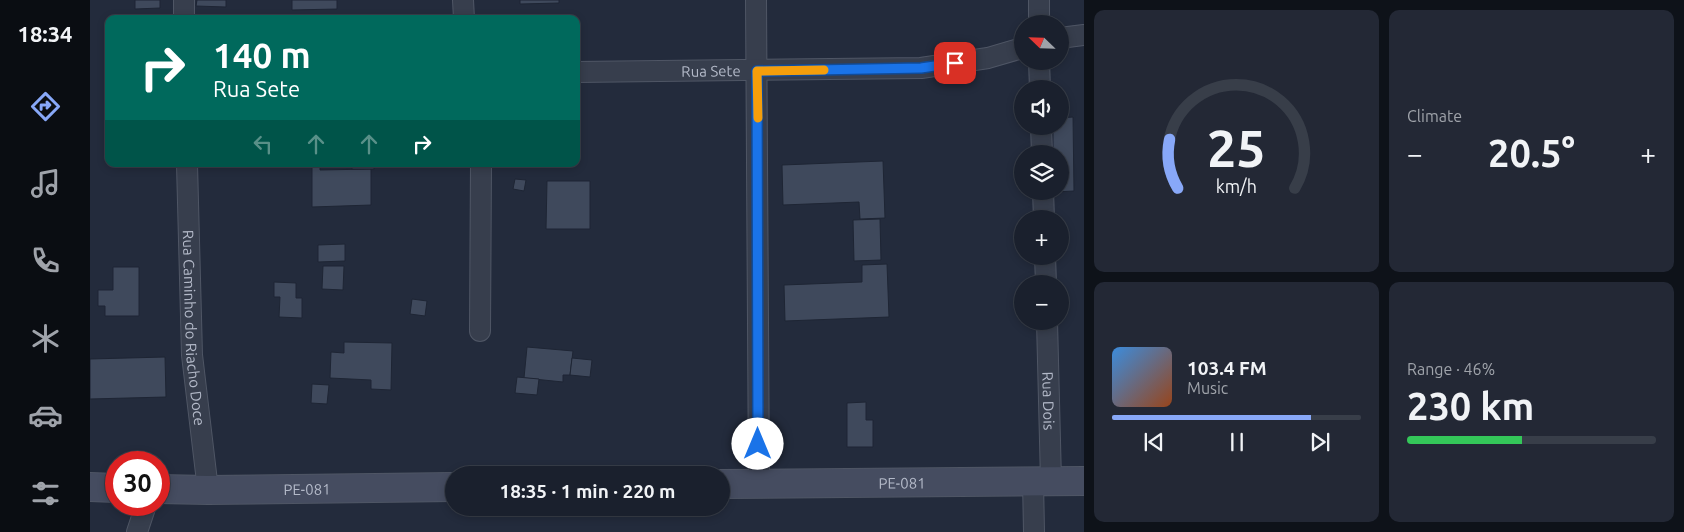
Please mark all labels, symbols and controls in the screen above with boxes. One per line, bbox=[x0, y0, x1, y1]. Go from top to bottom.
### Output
north arrow bbox=[1014, 15, 1069, 70]
map controls bbox=[1014, 15, 1069, 330]
text: 18:34 bbox=[17, 21, 73, 46]
icon: right bbox=[130, 35, 195, 100]
text: 140 m bbox=[213, 35, 311, 75]
pin bbox=[934, 42, 976, 84]
icon: arrive bbox=[941, 49, 969, 77]
street label: Rua Sete bbox=[681, 62, 741, 79]
text: Rua Sete bbox=[213, 76, 300, 101]
button: sound bbox=[1014, 80, 1069, 135]
icon: directions bbox=[28, 89, 63, 124]
text: Climate bbox=[1407, 107, 1462, 125]
text: 25 bbox=[1207, 119, 1266, 177]
icon: left bbox=[249, 130, 277, 158]
icon: ahead bbox=[302, 130, 330, 158]
icon: ahead bbox=[355, 130, 383, 158]
icon: right bbox=[408, 130, 436, 158]
text: 20.5° bbox=[1488, 132, 1575, 174]
text: − bbox=[1407, 138, 1423, 169]
text: + bbox=[1640, 138, 1656, 169]
button: layers bbox=[1014, 145, 1069, 200]
icon: music bbox=[28, 166, 63, 201]
text: km/h bbox=[1216, 176, 1257, 196]
button: + bbox=[1014, 210, 1069, 265]
street label: Rua Caminho do Riacho Doce bbox=[180, 230, 209, 427]
icon: phone bbox=[28, 243, 63, 278]
button: − bbox=[1014, 275, 1069, 330]
icon: climate bbox=[28, 321, 63, 356]
text: 103.4 FM bbox=[1187, 357, 1267, 379]
text: Range · 46% bbox=[1407, 360, 1495, 378]
street label: Rua Dois bbox=[1040, 371, 1058, 430]
text: Music bbox=[1187, 379, 1228, 397]
text: 230 km bbox=[1407, 385, 1534, 427]
icon: car bbox=[28, 398, 63, 433]
position arrow bbox=[731, 417, 783, 469]
icon: previous bbox=[1140, 428, 1168, 456]
icon: pause bbox=[1223, 428, 1251, 456]
icon: next bbox=[1306, 428, 1334, 456]
speed limit sign: 30 bbox=[105, 451, 170, 516]
street label: PE-081 bbox=[878, 474, 926, 491]
icon: filters bbox=[28, 476, 63, 511]
street label: PE-081 bbox=[283, 480, 331, 498]
text: 18:35 · 1 min · 220 m bbox=[500, 480, 675, 502]

